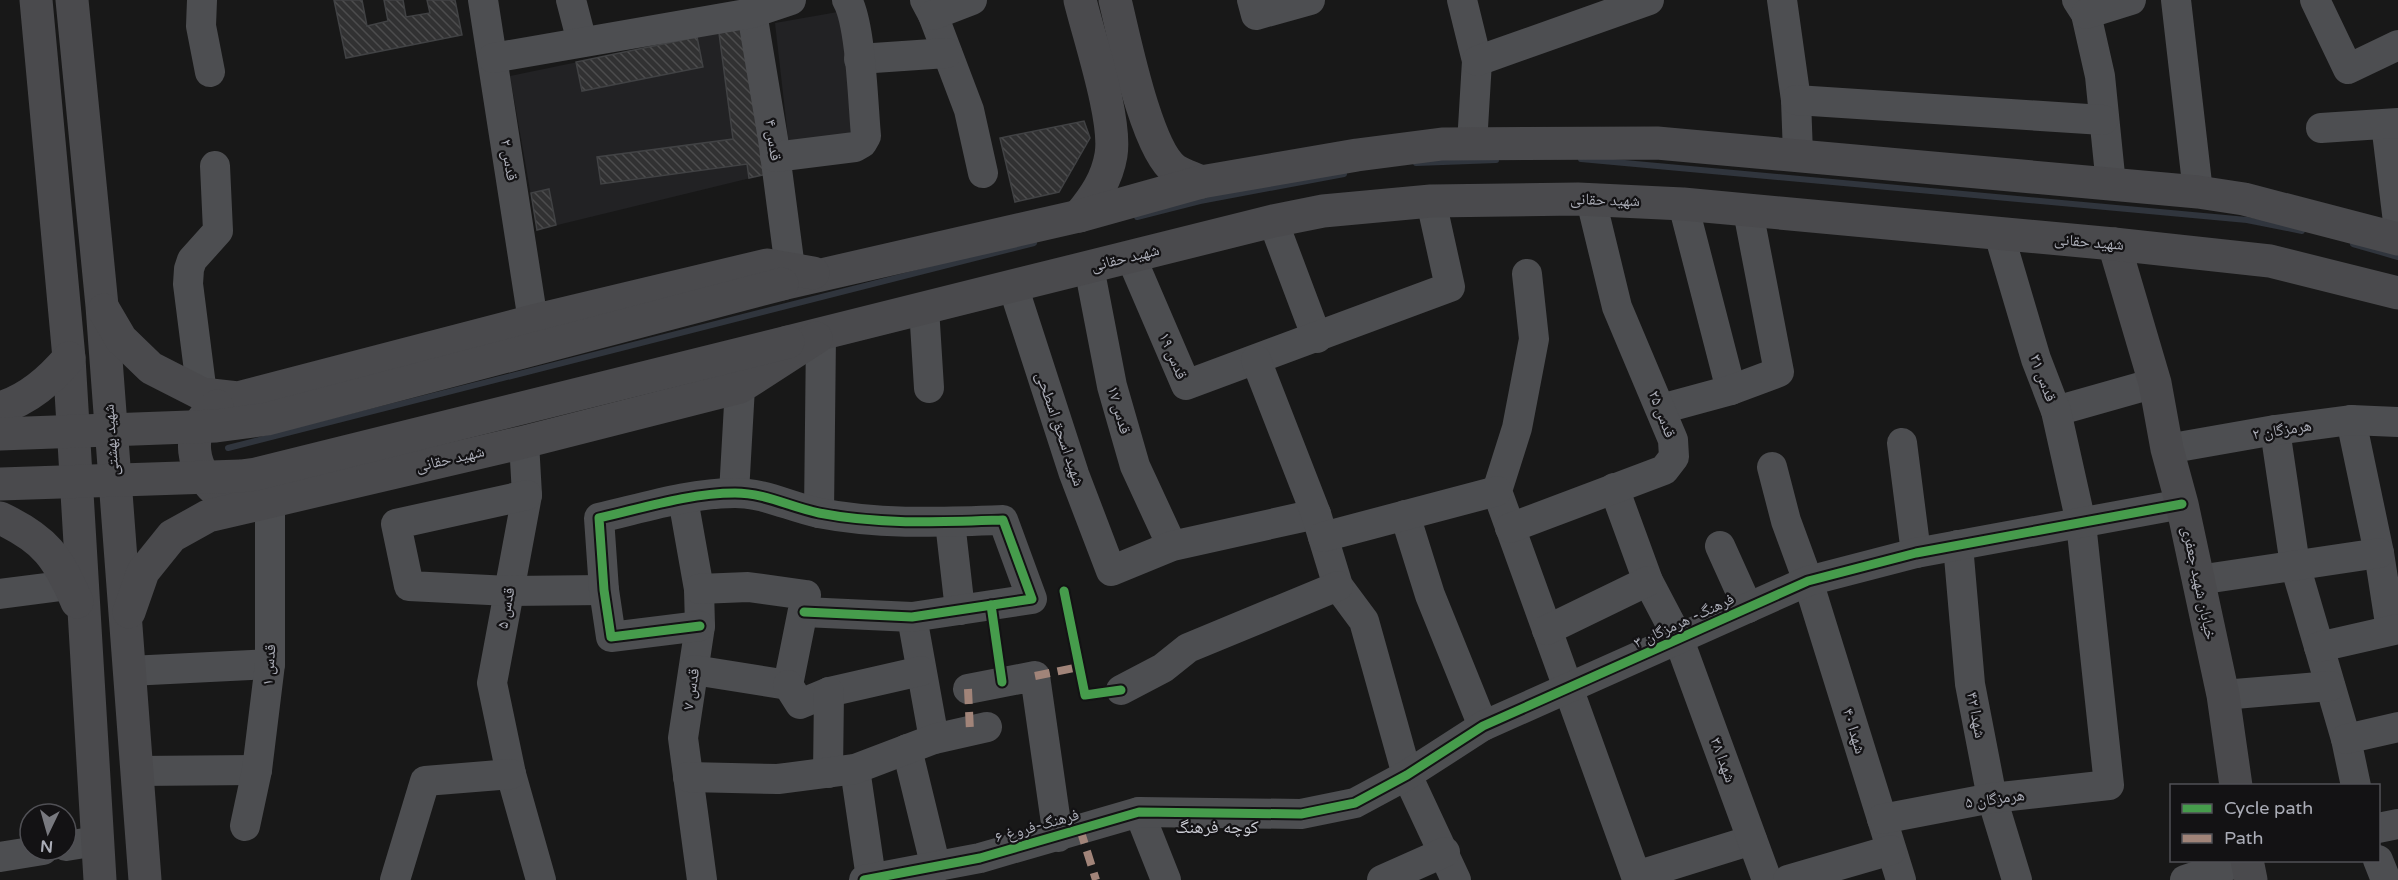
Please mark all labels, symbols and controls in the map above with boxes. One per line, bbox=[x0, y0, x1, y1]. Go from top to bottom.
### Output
street label: قدس ۴ bbox=[760, 118, 786, 162]
street label: قدس ۲ bbox=[496, 138, 522, 182]
street label: شهید حقانی bbox=[1570, 189, 1640, 211]
street label: شهید حقانی bbox=[2053, 229, 2125, 255]
street label: شهید حقانی bbox=[1089, 240, 1161, 276]
street label: قدس ۱۹ bbox=[1154, 330, 1192, 382]
street label: قدس ۳۱ bbox=[2025, 352, 2061, 404]
street label: شهید اسحق اسطحی bbox=[1031, 369, 1089, 489]
street label: قدس ۱۷ bbox=[1103, 384, 1135, 436]
street label: قدس ۲۵ bbox=[1644, 388, 1680, 440]
street label: شهید بهشتی bbox=[99, 403, 123, 477]
street label: هرمزگان ۲ bbox=[2251, 415, 2313, 445]
street label: شهید حقانی bbox=[414, 441, 486, 477]
street label: خیابان شهید جعفری bbox=[2177, 524, 2221, 642]
street label: قدس ۵ bbox=[493, 586, 519, 630]
street label: فرهنگ- هرمزگان ۳ bbox=[1630, 589, 1738, 653]
street label: قدس ۱ bbox=[258, 643, 280, 687]
street label: قدس ۷ bbox=[678, 667, 704, 711]
street label: شهدا ۴۲ bbox=[1962, 690, 1990, 740]
street label: شهدا ۴۰ bbox=[1838, 706, 1870, 756]
street label: شهدا ۳۸ bbox=[1706, 735, 1740, 785]
legend bbox=[2170, 784, 2380, 862]
street label: هرمزگان ۵ bbox=[1964, 785, 2026, 813]
text: Cycle path bbox=[2224, 797, 2313, 819]
north arrow bbox=[18, 802, 78, 862]
street label: فرهنگ-فروغ ۶ bbox=[993, 804, 1081, 848]
district label: کوچه فرهنگ bbox=[1175, 816, 1259, 838]
text: Path bbox=[2224, 827, 2263, 849]
text: N bbox=[40, 835, 54, 856]

